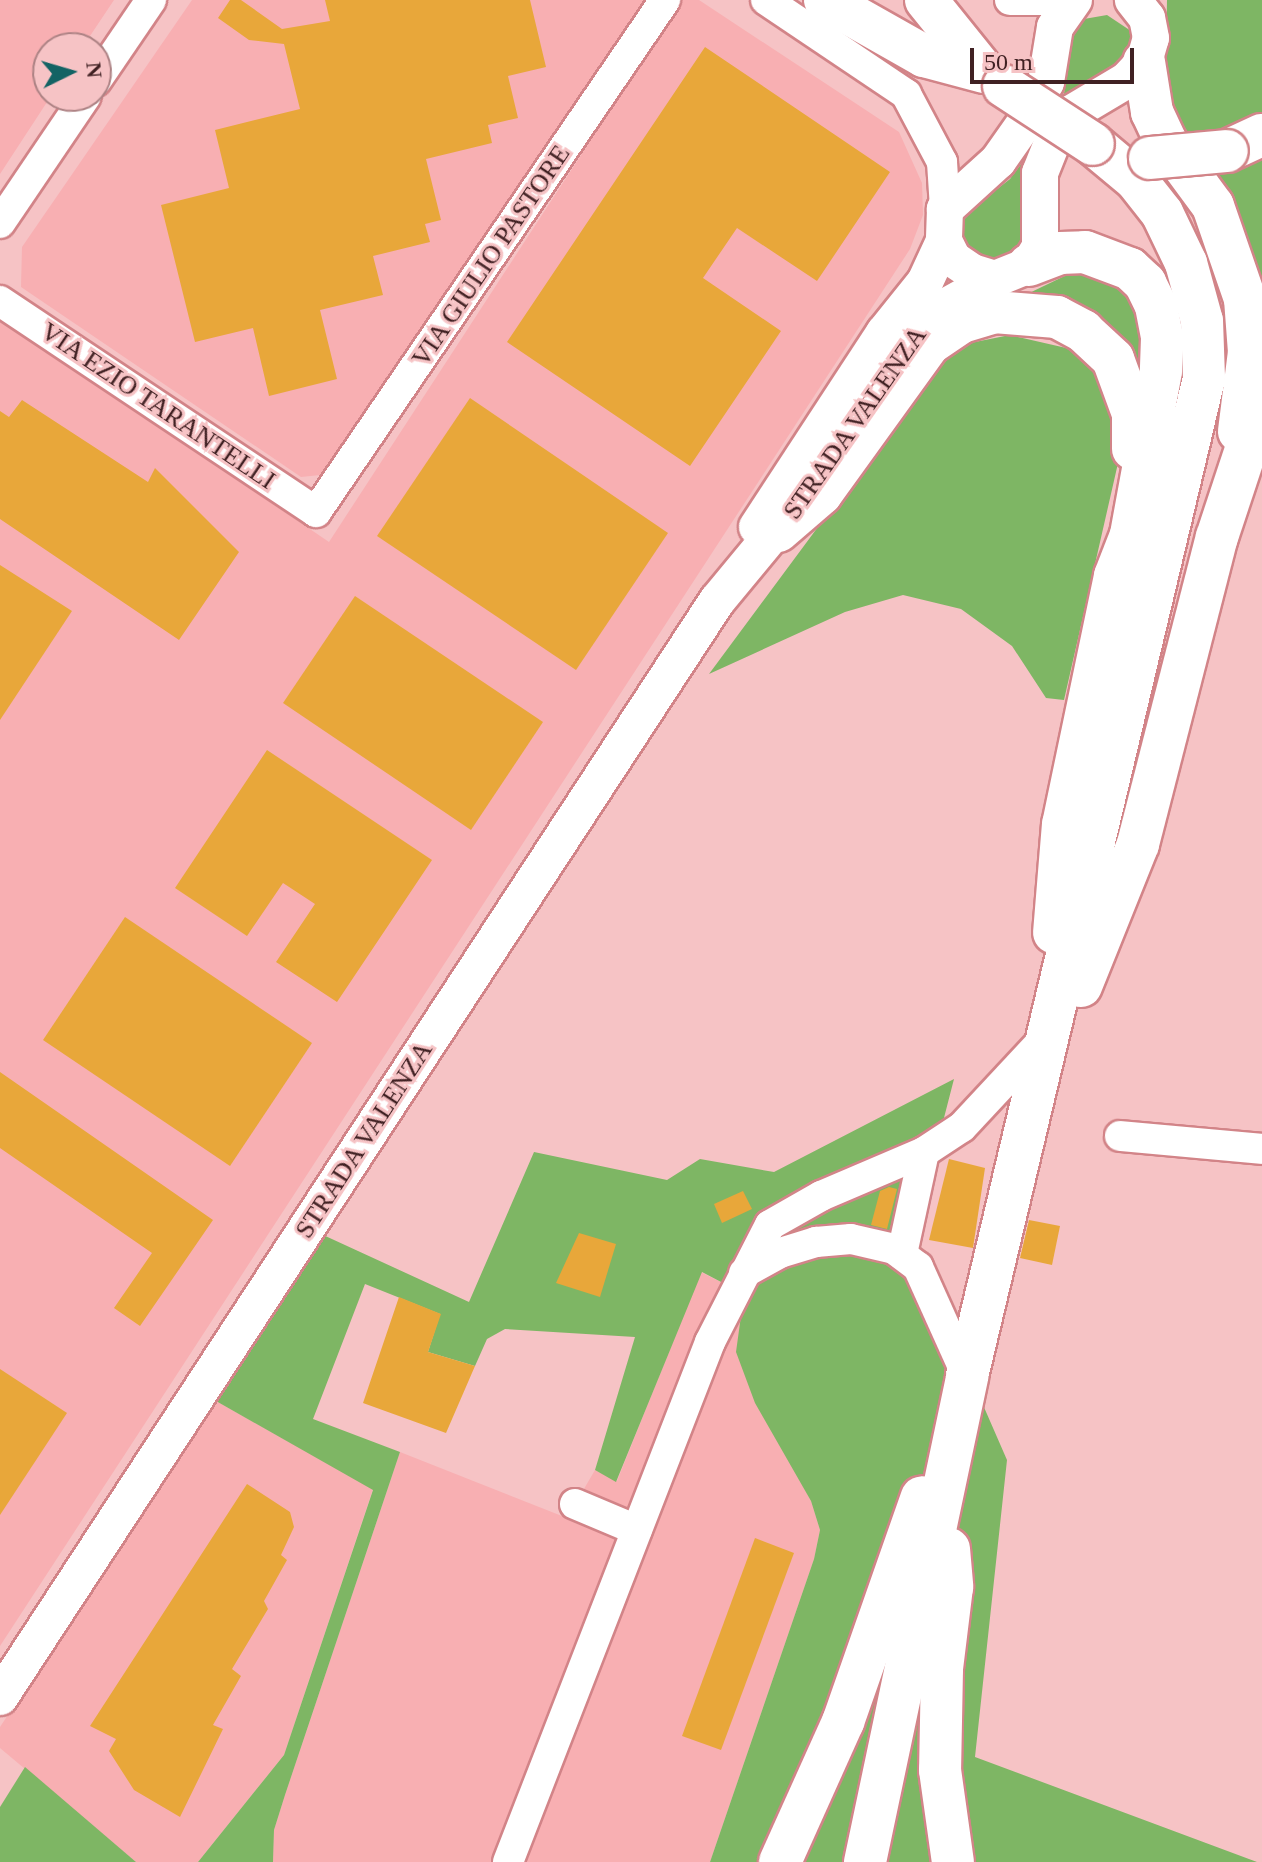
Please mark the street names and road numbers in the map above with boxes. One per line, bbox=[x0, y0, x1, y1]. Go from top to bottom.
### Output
street label: VIA GIULIO PASTORE bbox=[405, 139, 577, 373]
street label: VIA EZIO TARANTELLI bbox=[34, 315, 282, 497]
street label: STRADA VALENZA bbox=[776, 320, 934, 526]
street label: STRADA VALENZA bbox=[288, 1035, 440, 1245]

